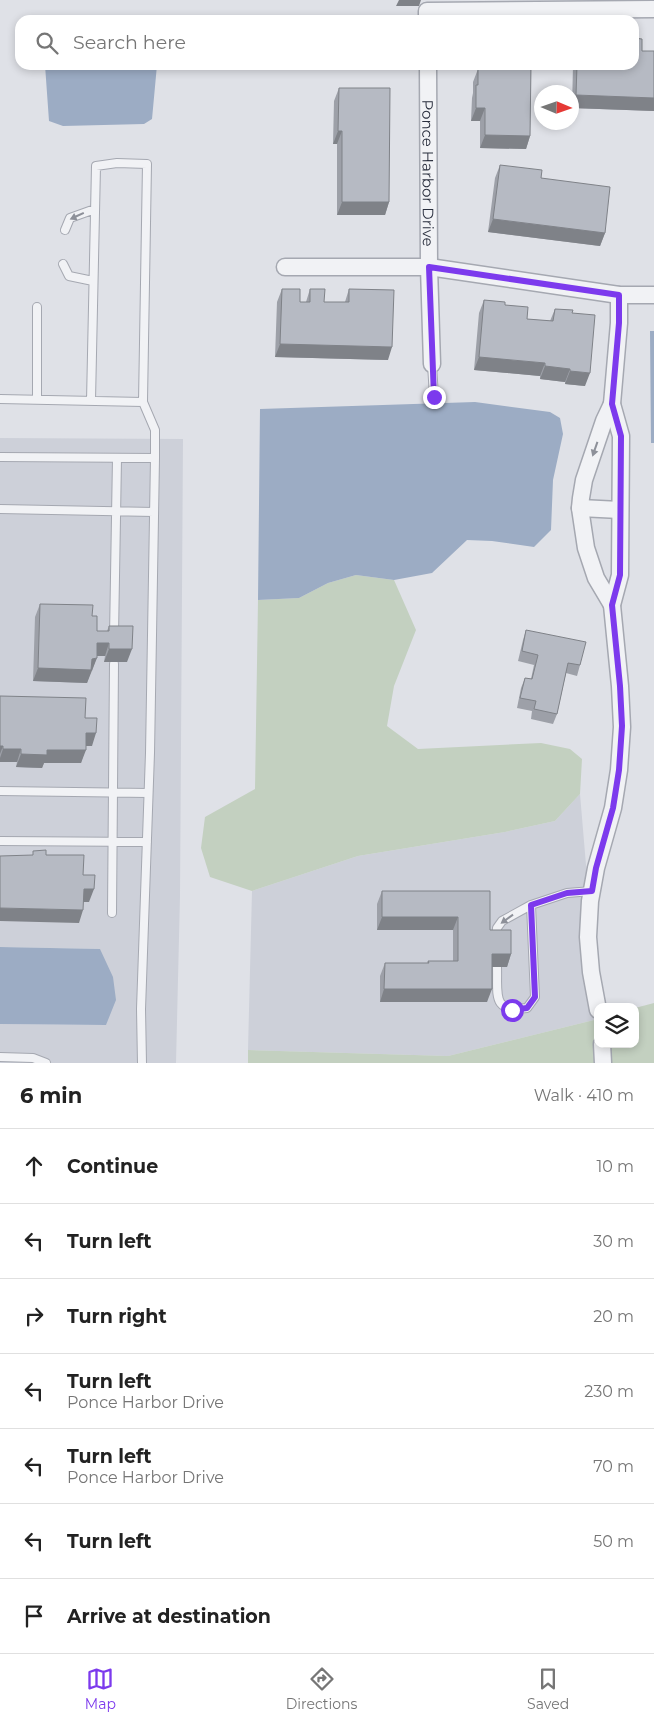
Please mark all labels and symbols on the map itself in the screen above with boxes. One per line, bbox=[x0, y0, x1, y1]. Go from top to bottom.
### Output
north arrow bbox=[534, 85, 579, 130]
street label: Ponce Harbor Drive bbox=[419, 99, 438, 247]
one-way arrow bbox=[70, 213, 84, 221]
route end bbox=[423, 386, 446, 409]
one-way arrow bbox=[591, 442, 598, 457]
one-way arrow bbox=[500, 914, 514, 924]
route start bbox=[501, 999, 524, 1022]

